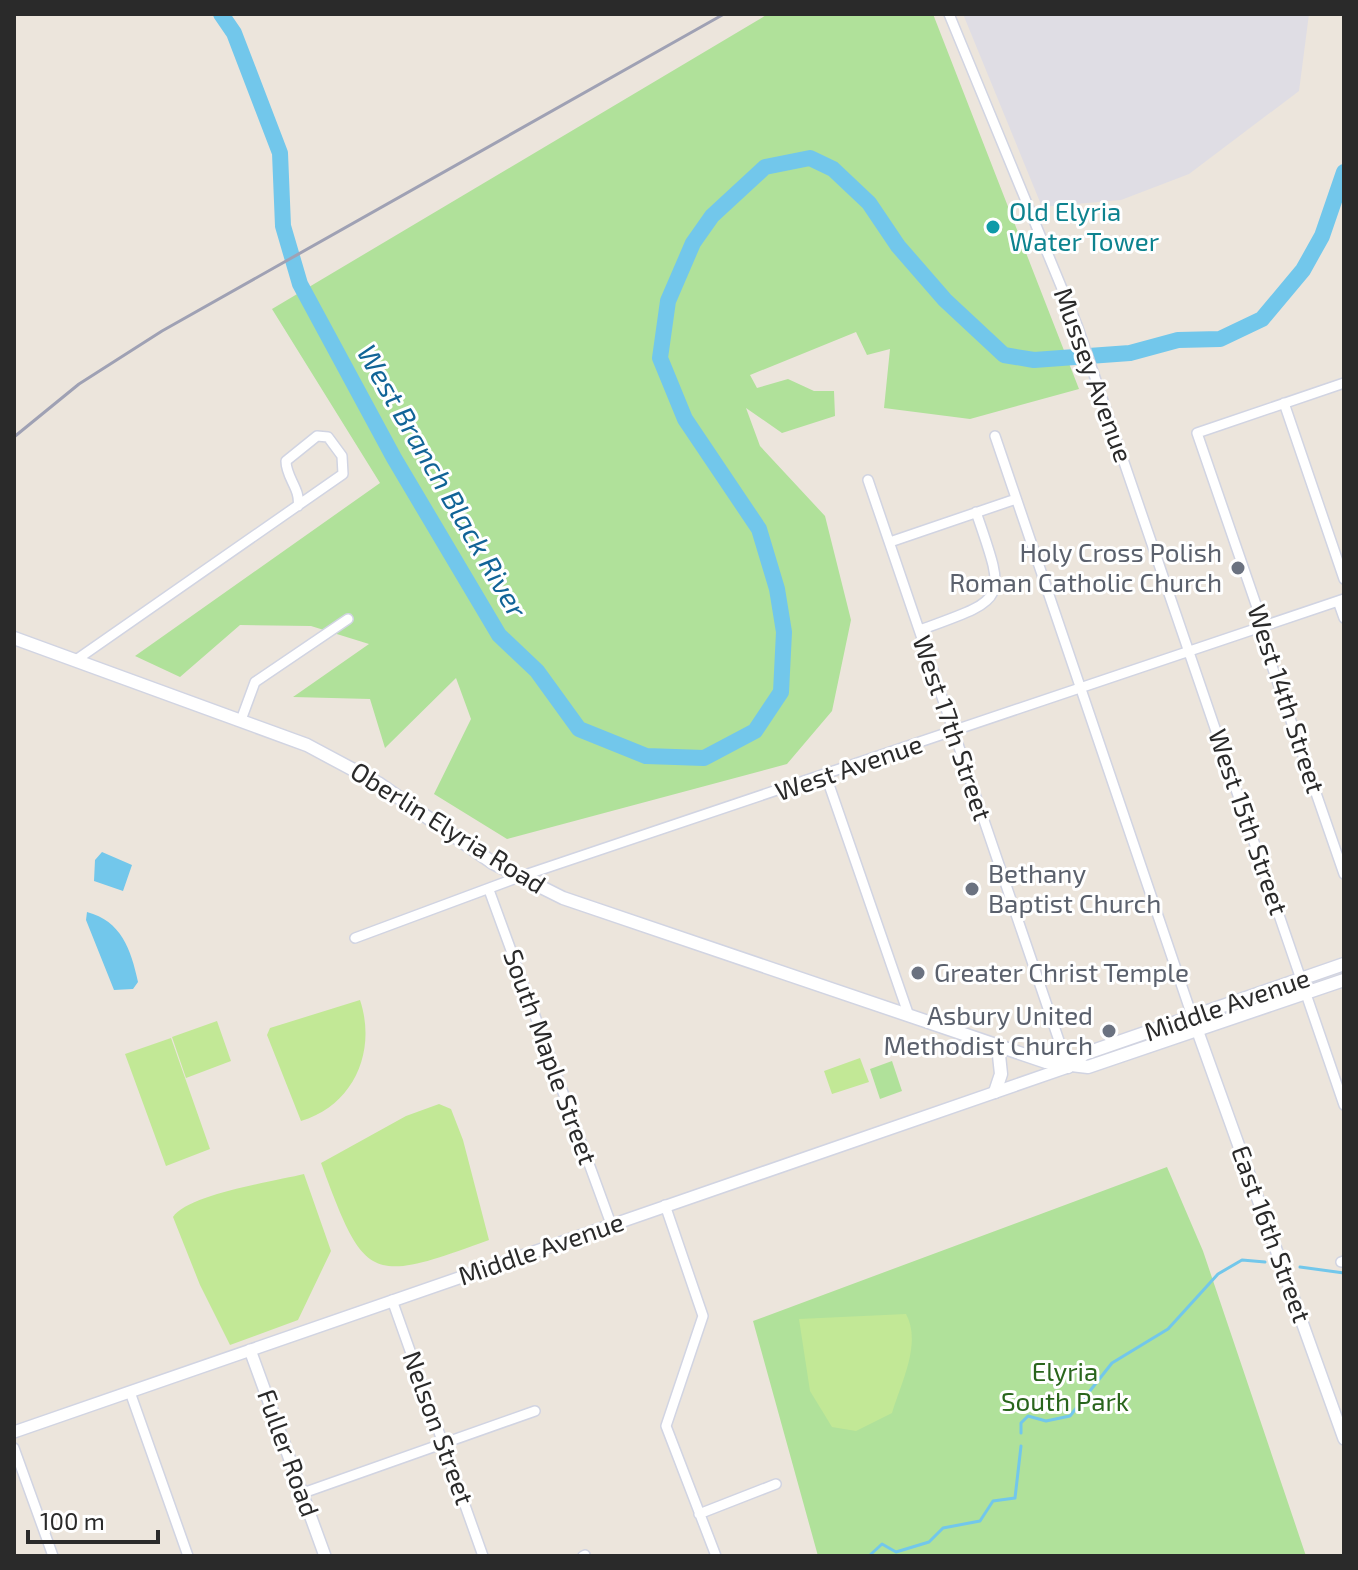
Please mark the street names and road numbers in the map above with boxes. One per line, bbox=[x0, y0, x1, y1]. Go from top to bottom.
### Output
street label: Mussey Avenue bbox=[1048, 283, 1140, 466]
street label: West 14th Street bbox=[1242, 600, 1333, 797]
street label: West 17th Street bbox=[907, 631, 1000, 824]
street label: West 15th Street bbox=[1203, 725, 1296, 919]
street label: West Avenue bbox=[771, 727, 926, 806]
street label: Oberlin Elyria Road bbox=[346, 754, 552, 899]
street label: South Maple Street bbox=[498, 945, 605, 1168]
street label: Middle Avenue bbox=[1140, 961, 1313, 1046]
street label: East 16th Street bbox=[1226, 1141, 1319, 1326]
street label: Middle Avenue bbox=[454, 1205, 627, 1290]
street label: Nelson Street bbox=[397, 1346, 482, 1509]
street label: Fuller Road bbox=[252, 1385, 327, 1520]

